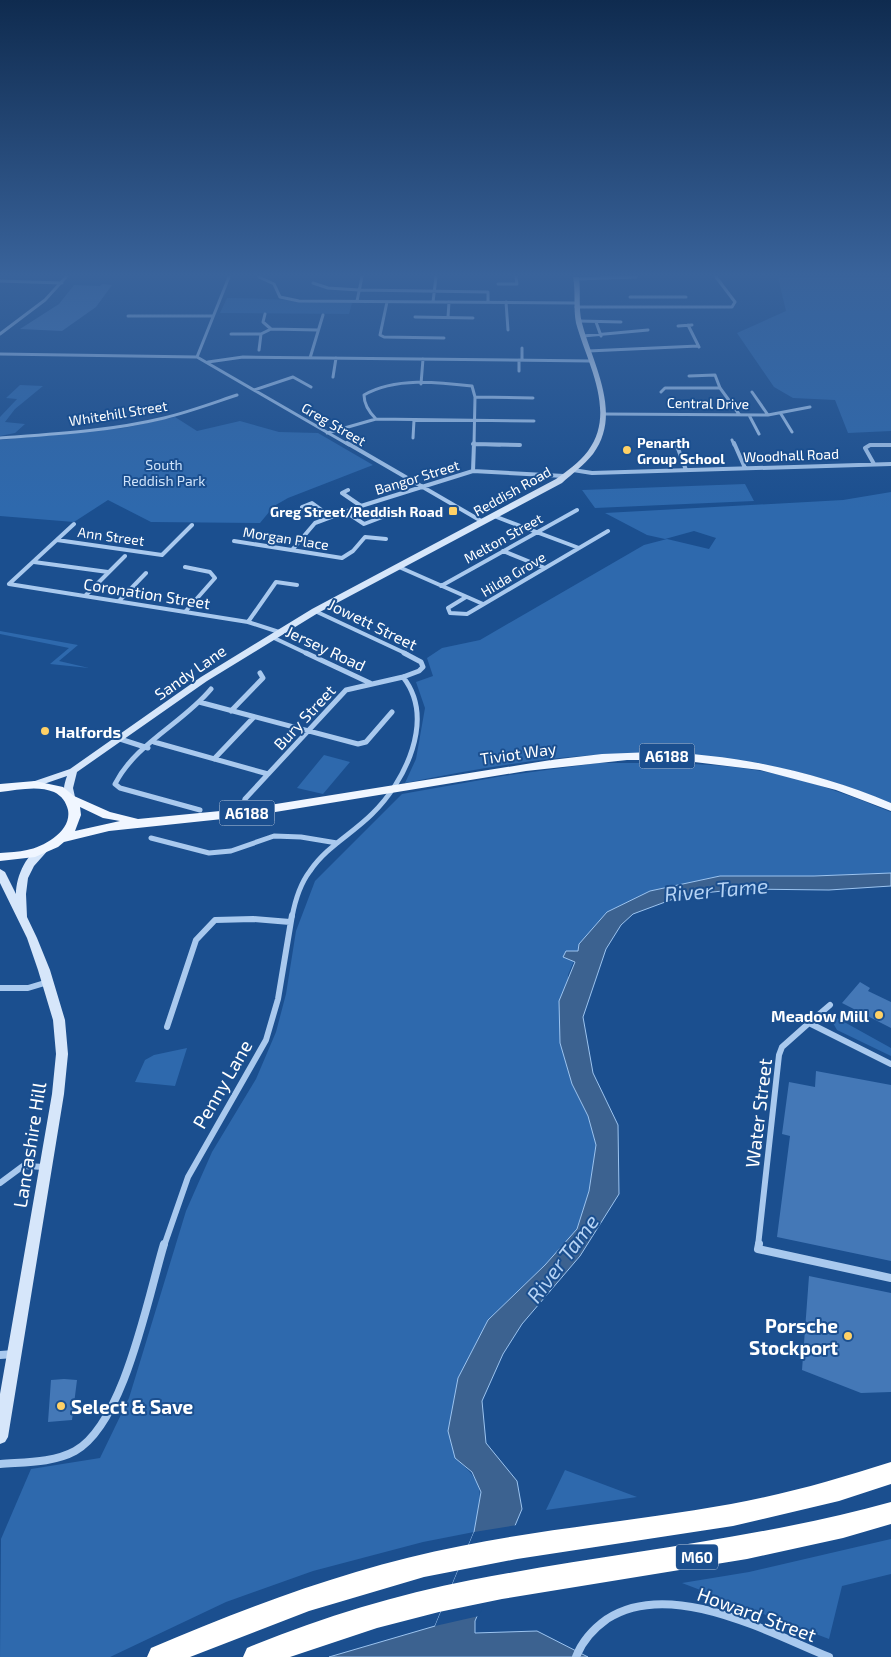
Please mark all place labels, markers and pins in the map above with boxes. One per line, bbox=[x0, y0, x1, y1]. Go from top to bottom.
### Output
place label: Penarth Group School bbox=[637, 434, 725, 467]
marker: Penarth Group School bbox=[621, 444, 633, 456]
place label: Greg Street/Reddish Road bbox=[270, 503, 443, 520]
marker: Greg Street/Reddish Road bbox=[447, 505, 459, 517]
place label: Halfords bbox=[55, 722, 121, 741]
marker: Halfords bbox=[39, 725, 51, 737]
place label: Meadow Mill bbox=[771, 1006, 870, 1025]
marker: Meadow Mill bbox=[873, 1009, 885, 1021]
place label: Porsche Stockport bbox=[749, 1314, 838, 1359]
marker: Porsche Stockport bbox=[842, 1330, 854, 1342]
place label: Select & Save bbox=[71, 1395, 193, 1418]
marker: Select & Save bbox=[55, 1400, 67, 1412]

